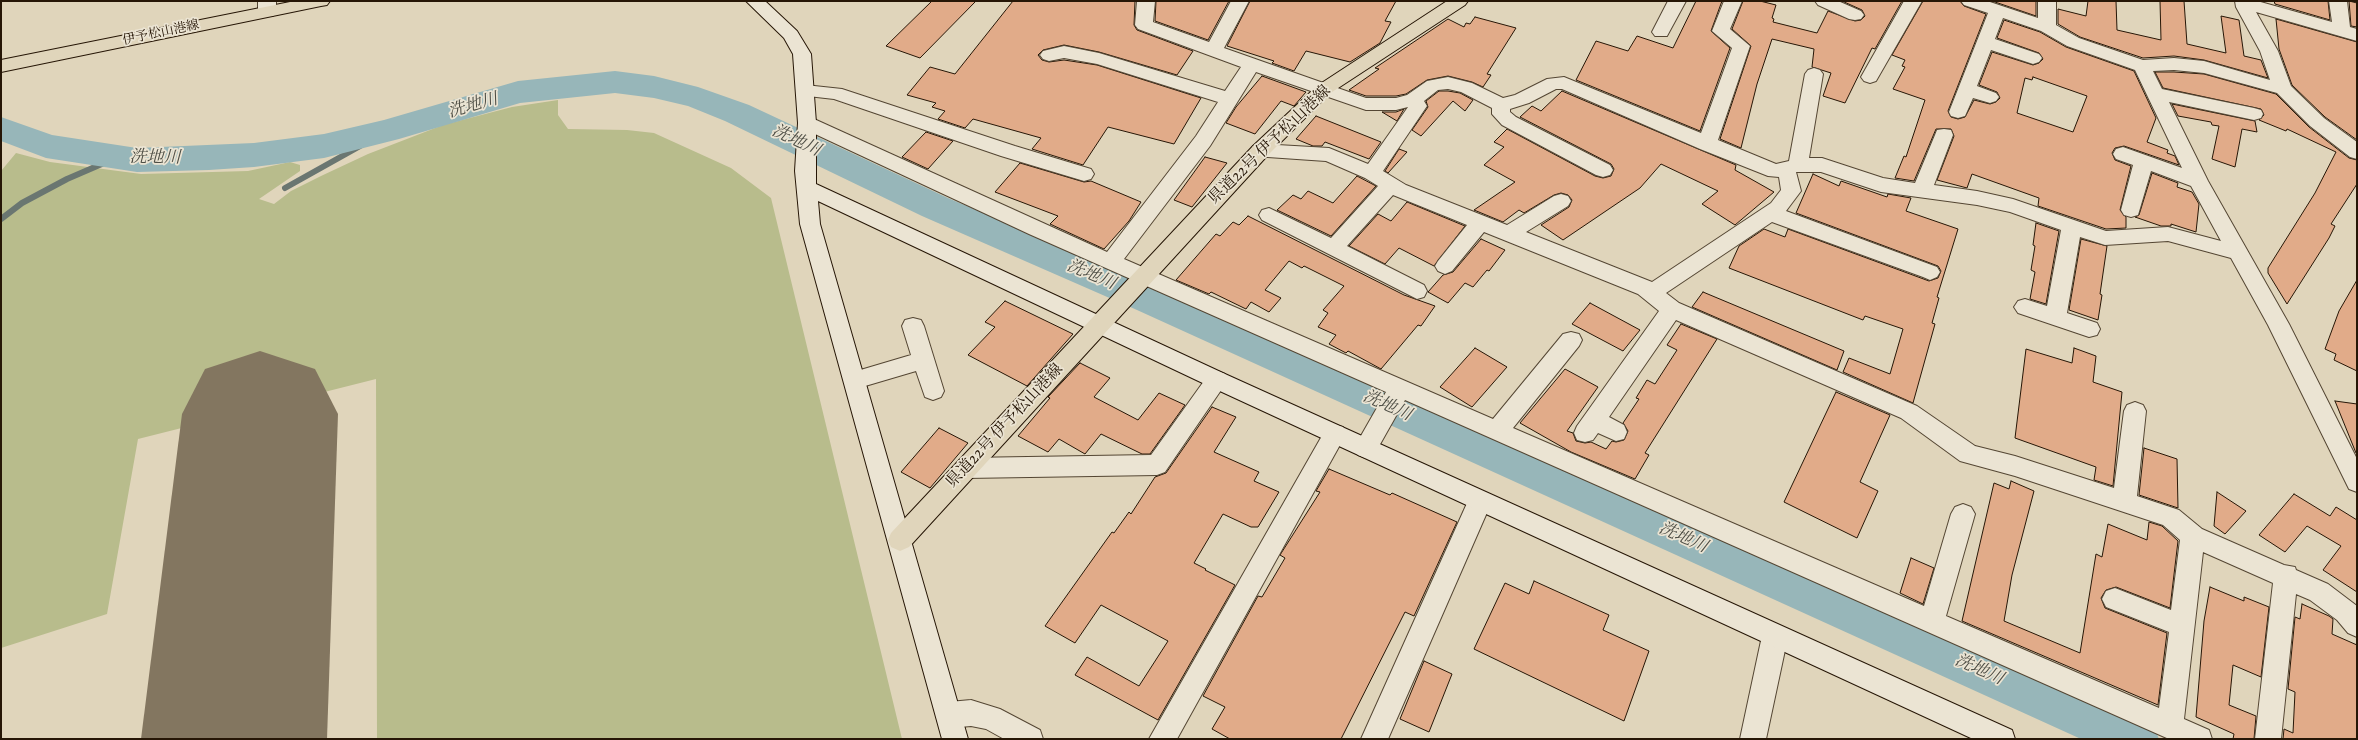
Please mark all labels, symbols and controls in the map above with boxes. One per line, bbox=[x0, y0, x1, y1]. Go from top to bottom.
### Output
street label: 伊予松山港線 bbox=[121, 17, 201, 49]
street label: 県道22号 伊予松山港線 bbox=[1205, 82, 1335, 208]
water label: 洗地川 bbox=[446, 89, 500, 123]
water label: 洗地川 bbox=[769, 121, 823, 161]
water label: 洗地川 bbox=[129, 147, 181, 169]
water label: 洗地川 bbox=[1064, 256, 1118, 294]
street label: 県道22号 伊予松山港線 bbox=[943, 360, 1067, 492]
water label: 洗地川 bbox=[1360, 386, 1414, 426]
water label: 洗地川 bbox=[1656, 518, 1710, 558]
water label: 洗地川 bbox=[1952, 650, 2006, 690]

